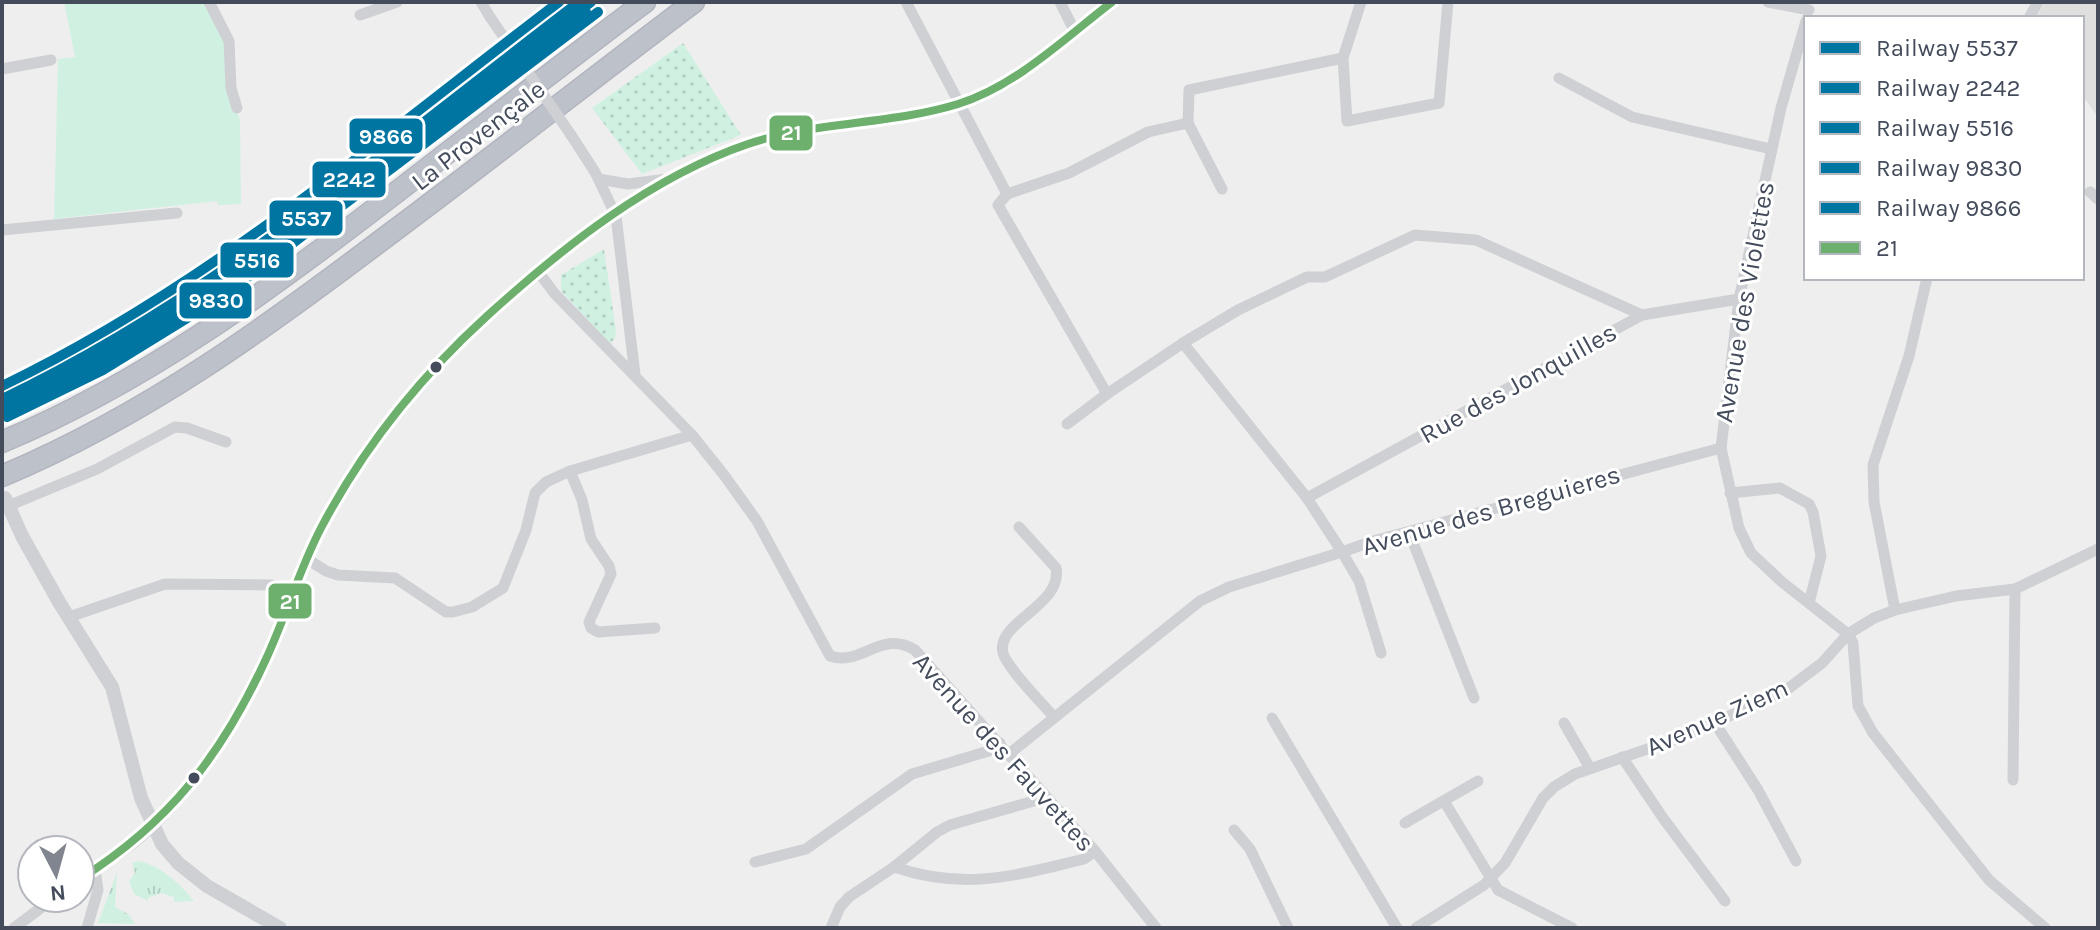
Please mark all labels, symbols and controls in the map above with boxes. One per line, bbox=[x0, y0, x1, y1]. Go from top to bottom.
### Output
legend bbox=[1804, 16, 2084, 280]
text: Railway 5537 bbox=[1876, 34, 2018, 62]
street label: La Provençale bbox=[405, 74, 551, 197]
text: Railway 2242 bbox=[1876, 74, 2020, 102]
line badge: 21 bbox=[768, 114, 814, 152]
text: Railway 5516 bbox=[1876, 114, 2014, 142]
line badge: 9866 bbox=[348, 117, 424, 155]
text: 21 bbox=[780, 120, 802, 146]
text: 9866 bbox=[359, 124, 413, 150]
text: Railway 9830 bbox=[1876, 154, 2022, 182]
line badge: 2242 bbox=[311, 160, 387, 199]
text: 2242 bbox=[322, 167, 376, 193]
street label: Avenue des Violettes bbox=[1708, 179, 1781, 425]
text: Railway 9866 bbox=[1876, 194, 2021, 222]
line badge: 5537 bbox=[268, 199, 344, 237]
text: 5537 bbox=[281, 206, 331, 232]
text: 21 bbox=[1876, 234, 1898, 262]
line badge: 5516 bbox=[219, 241, 295, 279]
text: 5516 bbox=[234, 248, 280, 274]
line badge: 9830 bbox=[178, 281, 253, 320]
text: 9830 bbox=[188, 288, 244, 314]
street label: Rue des Jonquilles bbox=[1414, 316, 1622, 450]
unlabelled marker bbox=[428, 359, 444, 375]
street label: Avenue des Breguieres bbox=[1358, 459, 1624, 562]
line badge: 21 bbox=[267, 582, 313, 620]
text: 21 bbox=[279, 589, 301, 615]
street label: Avenue des Fauvettes bbox=[906, 647, 1101, 858]
street label: Avenue Ziem bbox=[1641, 672, 1793, 763]
unlabelled marker bbox=[186, 770, 202, 786]
north arrow bbox=[16, 834, 96, 914]
text: N bbox=[49, 879, 67, 907]

